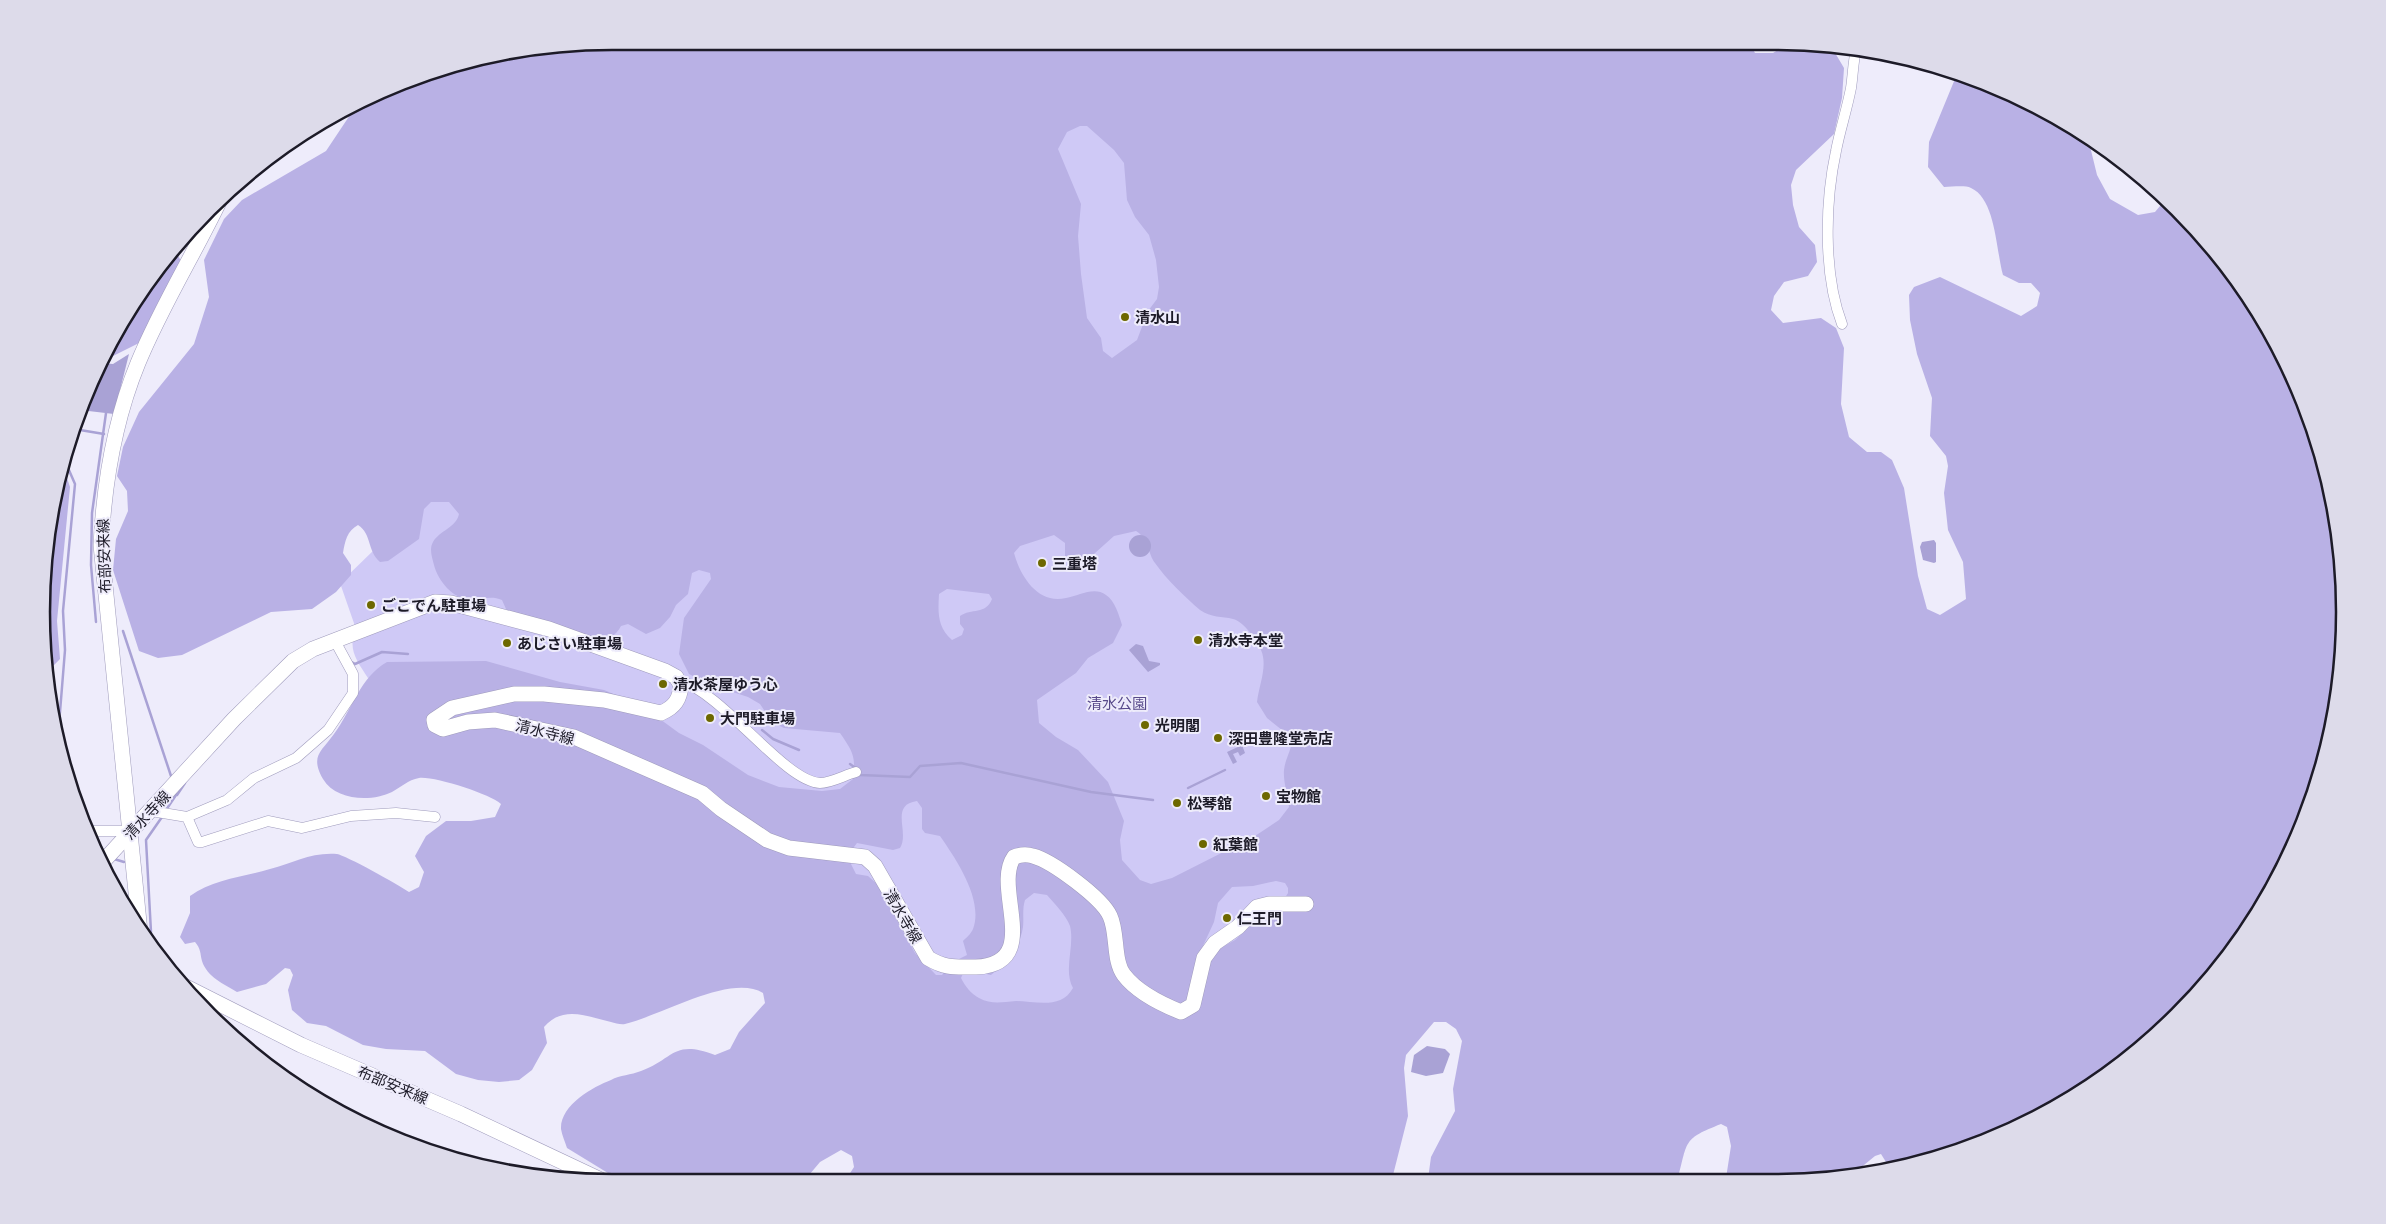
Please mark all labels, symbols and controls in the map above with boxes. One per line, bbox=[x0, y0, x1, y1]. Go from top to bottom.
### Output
place label: 清水山 bbox=[1135, 307, 1180, 328]
marker: 清水山 bbox=[1119, 311, 1131, 323]
street label: 布部安来線 bbox=[92, 518, 116, 594]
place label: 三重塔 bbox=[1052, 553, 1097, 574]
marker: 三重塔 bbox=[1036, 557, 1048, 569]
place label: ごこでん駐車場 bbox=[381, 595, 486, 616]
marker: ごこでん駐車場 bbox=[365, 599, 377, 611]
place label: 清水寺本堂 bbox=[1208, 630, 1283, 651]
place label: あじさい駐車場 bbox=[517, 633, 622, 654]
marker: 清水寺本堂 bbox=[1192, 634, 1204, 646]
marker: あじさい駐車場 bbox=[501, 637, 513, 649]
place label: 清水茶屋ゆう心 bbox=[673, 674, 778, 695]
marker: 清水茶屋ゆう心 bbox=[657, 678, 669, 690]
park label: 清水公園 bbox=[1087, 693, 1147, 714]
place label: 大門駐車場 bbox=[720, 708, 795, 729]
marker: 大門駐車場 bbox=[704, 712, 716, 724]
street label: 清水寺線 bbox=[513, 715, 577, 749]
place label: 光明閣 bbox=[1155, 715, 1200, 736]
marker: 光明閣 bbox=[1139, 719, 1151, 731]
place label: 深田豊隆堂売店 bbox=[1228, 728, 1333, 749]
marker: 深田豊隆堂売店 bbox=[1212, 732, 1224, 744]
street label: 清水寺線 bbox=[119, 786, 175, 844]
place label: 宝物館 bbox=[1276, 786, 1321, 807]
marker: 宝物館 bbox=[1260, 790, 1272, 802]
place label: 松琴舘 bbox=[1187, 793, 1232, 814]
marker: 松琴舘 bbox=[1171, 797, 1183, 809]
place label: 紅葉館 bbox=[1213, 834, 1258, 855]
marker: 紅葉館 bbox=[1197, 838, 1209, 850]
street label: 清水寺線 bbox=[879, 885, 927, 947]
place label: 仁王門 bbox=[1237, 908, 1282, 929]
marker: 仁王門 bbox=[1221, 912, 1233, 924]
street label: 布部安来線 bbox=[354, 1061, 432, 1109]

